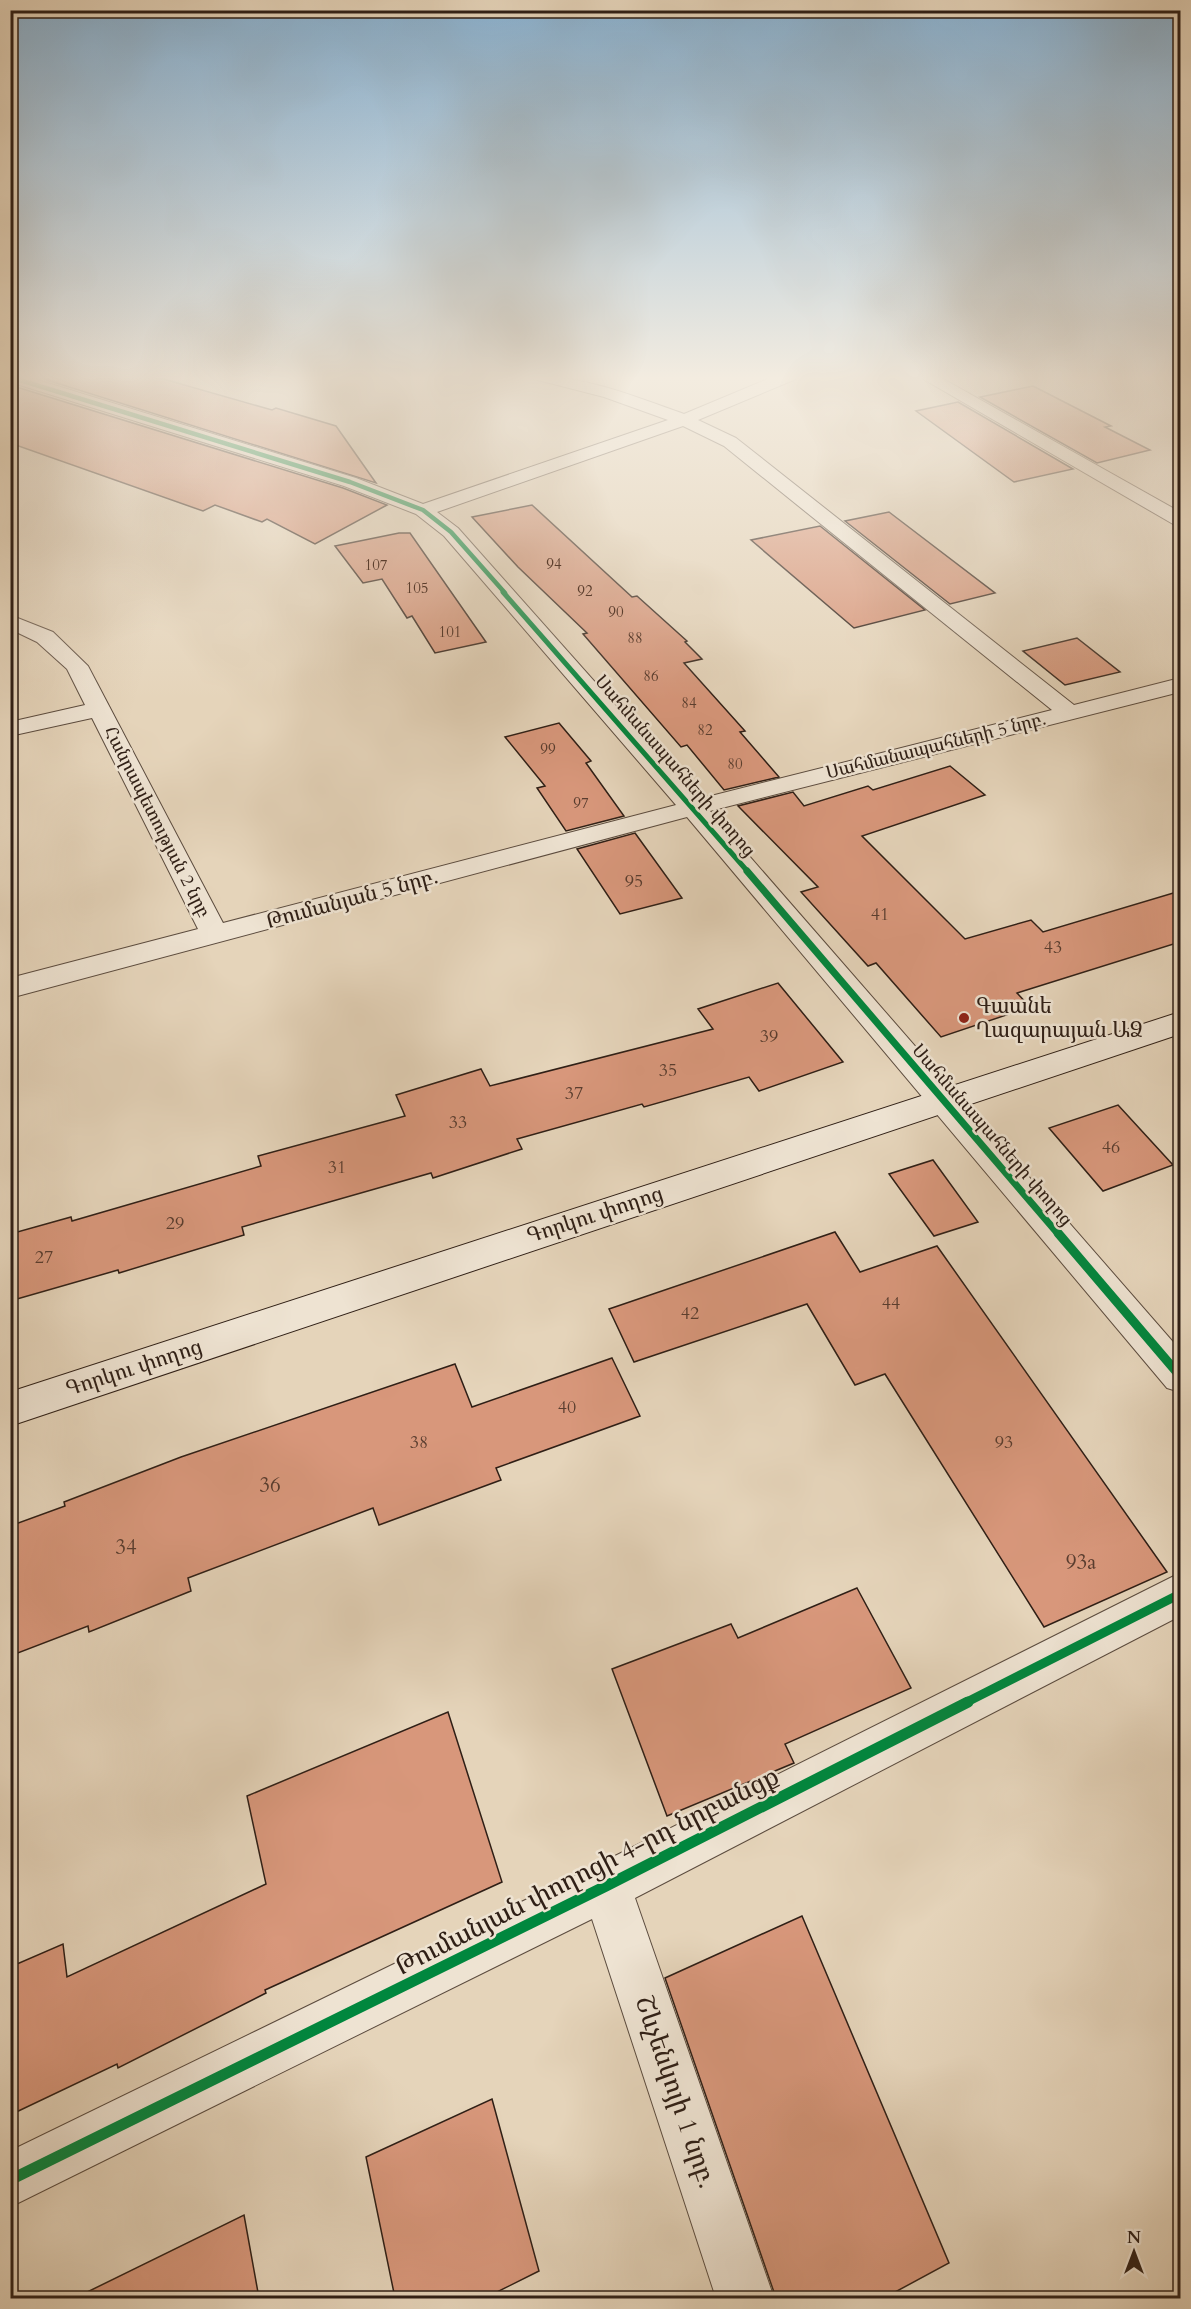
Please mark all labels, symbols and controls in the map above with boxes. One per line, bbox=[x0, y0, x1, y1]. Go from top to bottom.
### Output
house number: 94 bbox=[546, 554, 562, 574]
house number: 107 bbox=[364, 555, 388, 575]
house number: 105 bbox=[405, 578, 429, 598]
house number: 92 bbox=[577, 581, 593, 601]
house number: 90 bbox=[608, 602, 624, 622]
house number: 101 bbox=[438, 622, 462, 642]
house number: 88 bbox=[627, 628, 643, 648]
house number: 86 bbox=[643, 666, 659, 686]
street label: Սահմանապահների փողոց bbox=[589, 670, 761, 862]
house number: 84 bbox=[681, 693, 697, 713]
street label: Սահմանապահների 5 նրբ. bbox=[823, 707, 1049, 785]
house number: 82 bbox=[697, 720, 713, 740]
street label: Հանրապետության 2 նրբ bbox=[98, 722, 216, 922]
house number: 99 bbox=[540, 739, 556, 759]
house number: 80 bbox=[727, 754, 743, 774]
house number: 97 bbox=[573, 793, 589, 813]
street label: Թումանյան 5 նրբ. bbox=[263, 862, 441, 936]
house number: 95 bbox=[625, 869, 643, 894]
house number: 41 bbox=[871, 902, 889, 927]
house number: 43 bbox=[1044, 935, 1062, 960]
place label: Գաանե Ղազարայան ԱՁ bbox=[976, 992, 1143, 1045]
marker: Գաանե Ղազարայան ԱՁ bbox=[957, 1011, 971, 1025]
house number: 39 bbox=[760, 1024, 778, 1049]
street label: Սահմանապահների փողոց bbox=[906, 1039, 1078, 1231]
house number: 35 bbox=[659, 1058, 677, 1083]
house number: 37 bbox=[565, 1081, 583, 1106]
house number: 33 bbox=[449, 1110, 467, 1135]
house number: 46 bbox=[1102, 1135, 1120, 1160]
house number: 31 bbox=[328, 1155, 346, 1180]
street label: Գորկու փողոց bbox=[523, 1179, 667, 1251]
house number: 29 bbox=[166, 1211, 184, 1236]
house number: 27 bbox=[35, 1245, 53, 1270]
house number: 44 bbox=[882, 1291, 900, 1316]
house number: 42 bbox=[681, 1301, 699, 1326]
street label: Գորկու փողոց bbox=[62, 1332, 206, 1404]
house number: 40 bbox=[558, 1395, 576, 1420]
house number: 38 bbox=[410, 1430, 428, 1455]
house number: 93 bbox=[995, 1430, 1013, 1455]
house number: 36 bbox=[259, 1471, 281, 1500]
house number: 34 bbox=[115, 1533, 137, 1562]
house number: 93a bbox=[1066, 1548, 1096, 1577]
street label: Թումանյան փողոցի 4-րդ նրբանցք bbox=[389, 1759, 785, 1983]
street label: Շևչենկոյի 1 նրբ. bbox=[627, 1991, 725, 2193]
north arrow bbox=[1104, 2222, 1164, 2282]
text: N bbox=[1127, 2227, 1141, 2249]

